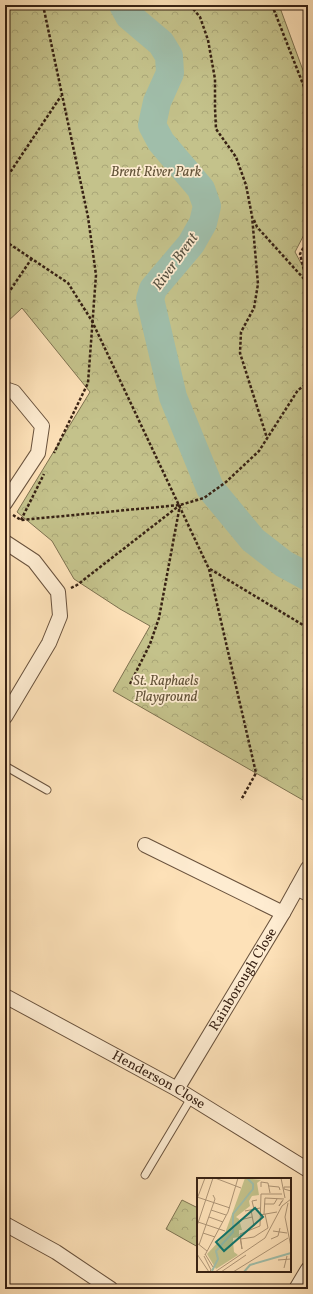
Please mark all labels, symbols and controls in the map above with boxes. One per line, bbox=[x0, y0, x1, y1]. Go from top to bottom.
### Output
park label: Brent River Park bbox=[111, 163, 202, 182]
water label: River Brent bbox=[148, 228, 205, 295]
park label: St. Raphaels Playground bbox=[133, 672, 199, 707]
street label: Rainborough Close bbox=[205, 924, 282, 1034]
street label: Henderson Close bbox=[109, 1046, 209, 1114]
inset map bbox=[197, 1178, 291, 1272]

